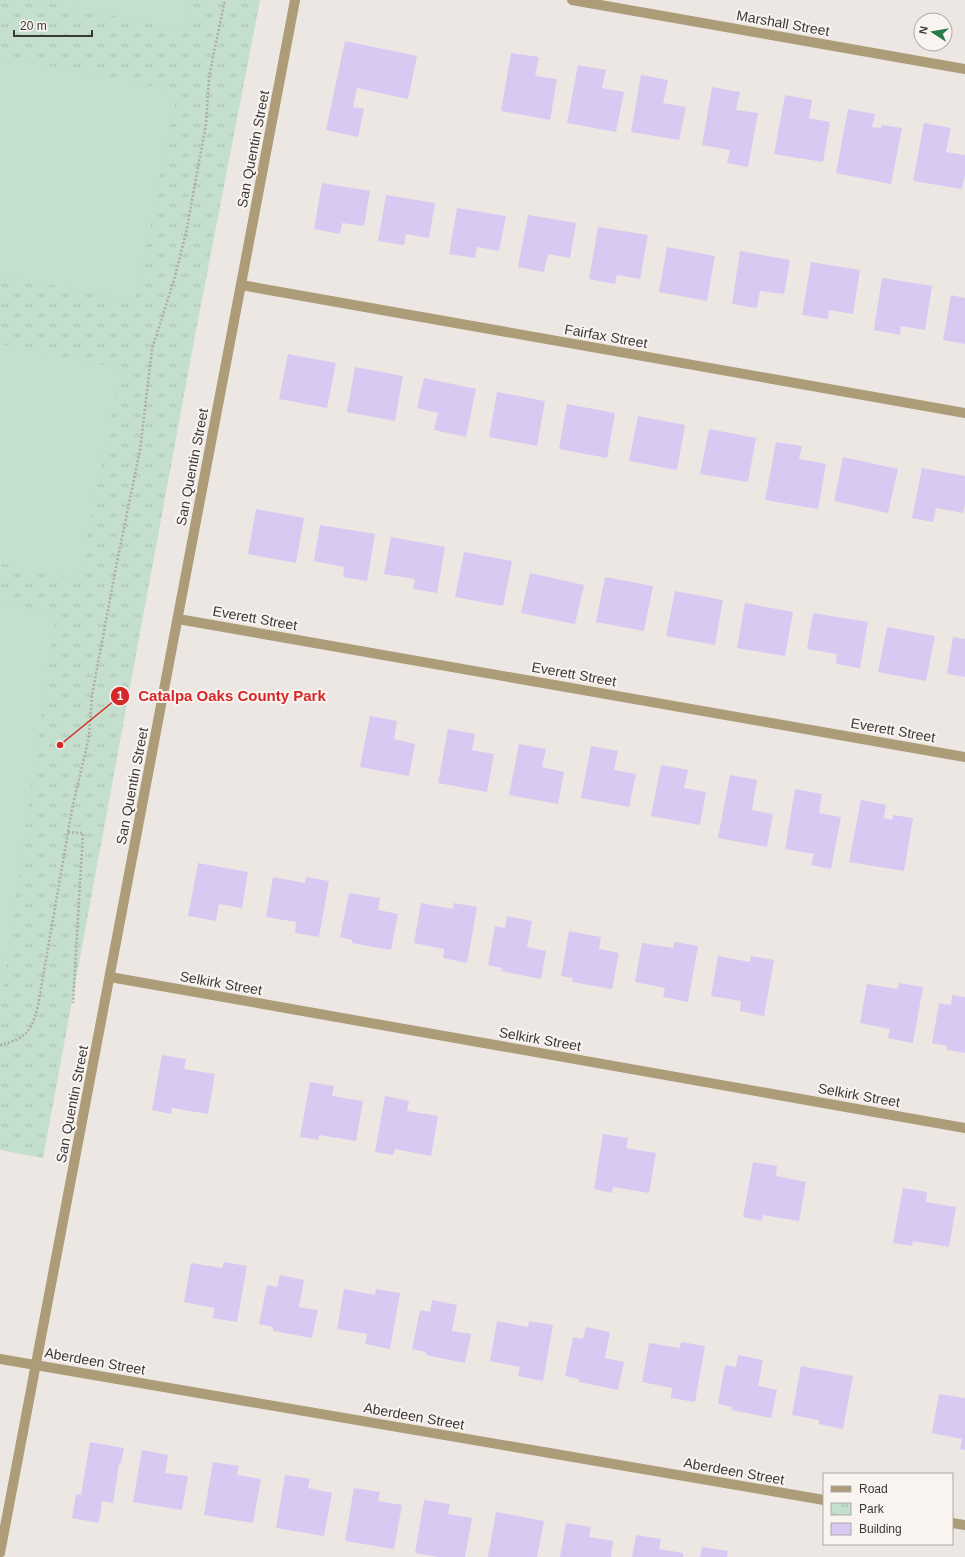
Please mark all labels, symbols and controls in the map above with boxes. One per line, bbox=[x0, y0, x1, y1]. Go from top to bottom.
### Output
street label: Marshall Street bbox=[735, 7, 831, 39]
scale bar bbox=[14, 12, 92, 38]
north arrow bbox=[913, 12, 953, 52]
text: 20 m bbox=[20, 19, 47, 33]
text: N bbox=[917, 25, 930, 35]
street label: San Quentin Street bbox=[234, 89, 272, 209]
street label: Fairfax Street bbox=[563, 321, 649, 351]
street label: San Quentin Street bbox=[173, 407, 211, 527]
street label: Everett Street bbox=[211, 603, 299, 633]
street label: Everett Street bbox=[530, 659, 618, 689]
callout: Catalpa Oaks County Park bbox=[110, 683, 334, 710]
text: Catalpa Oaks County Park bbox=[138, 687, 326, 704]
text: 1 bbox=[117, 689, 124, 703]
street label: Everett Street bbox=[849, 715, 937, 745]
street label: San Quentin Street bbox=[113, 726, 151, 846]
street label: Selkirk Street bbox=[179, 968, 263, 998]
street label: Selkirk Street bbox=[498, 1024, 582, 1054]
street label: San Quentin Street bbox=[53, 1044, 91, 1164]
street label: Selkirk Street bbox=[817, 1080, 901, 1110]
street label: Aberdeen Street bbox=[43, 1344, 147, 1378]
street label: Aberdeen Street bbox=[362, 1399, 466, 1433]
street label: Aberdeen Street bbox=[682, 1454, 786, 1488]
legend bbox=[823, 1473, 953, 1545]
text: Road bbox=[859, 1482, 888, 1496]
text: Park bbox=[859, 1502, 885, 1516]
text: Building bbox=[859, 1522, 902, 1536]

